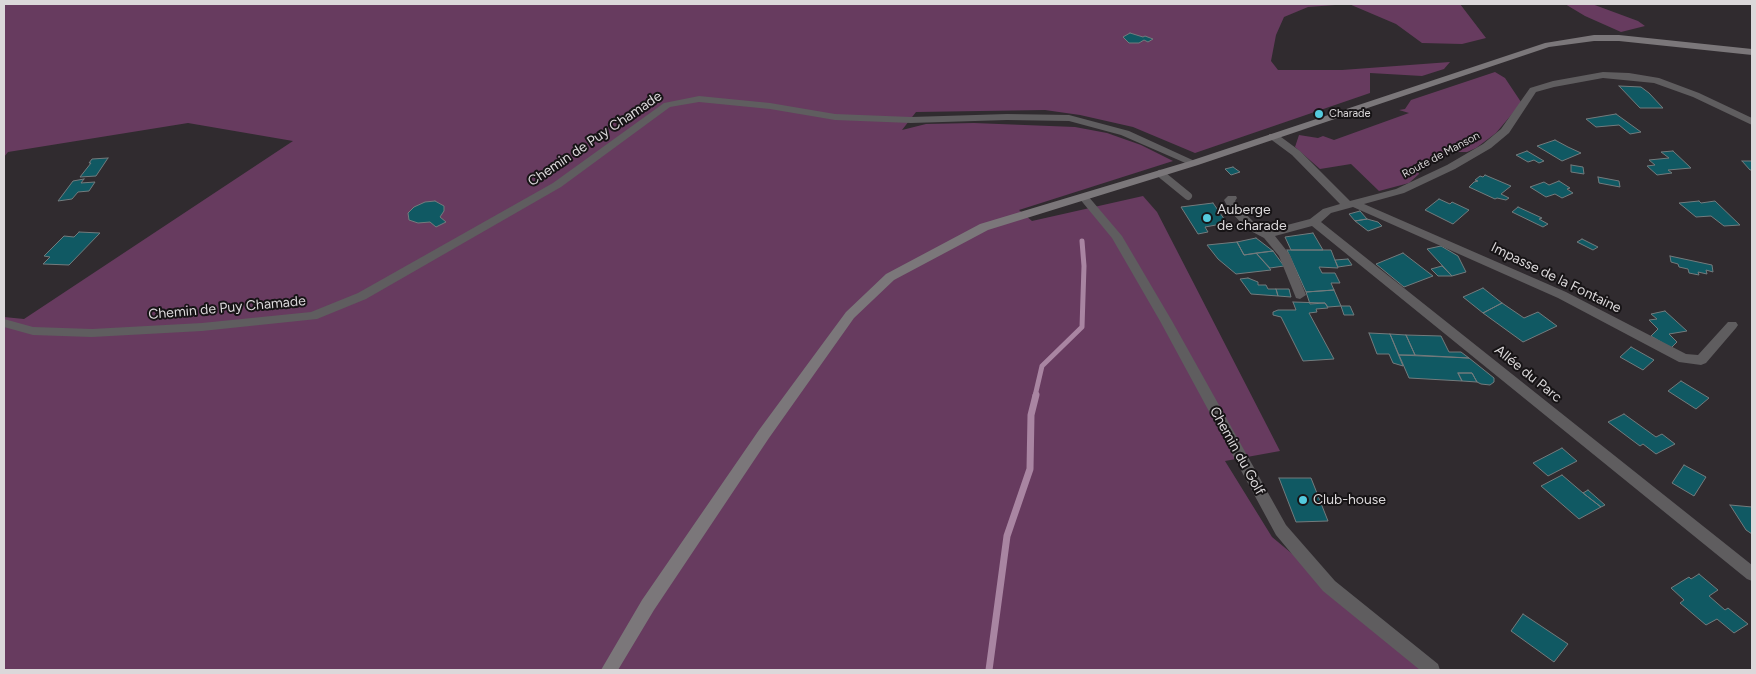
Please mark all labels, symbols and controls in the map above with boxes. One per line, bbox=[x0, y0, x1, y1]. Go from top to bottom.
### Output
street label: Chemin de Puy Chamade bbox=[525, 88, 665, 190]
place label: Charade bbox=[1329, 107, 1370, 121]
marker: Charade bbox=[1313, 108, 1325, 120]
street label: Route de Manson bbox=[1400, 129, 1482, 181]
place label: Auberge de charade bbox=[1217, 202, 1287, 234]
marker: Auberge de charade bbox=[1201, 212, 1213, 224]
street label: Impasse de la Fontaine bbox=[1488, 239, 1624, 317]
street label: Chemin de Puy Chamade bbox=[148, 293, 306, 323]
street label: Allée du Parc bbox=[1491, 342, 1565, 406]
street label: Chemin du Golf bbox=[1206, 404, 1268, 498]
place label: Club-house bbox=[1313, 492, 1386, 508]
marker: Club-house bbox=[1297, 494, 1309, 506]

